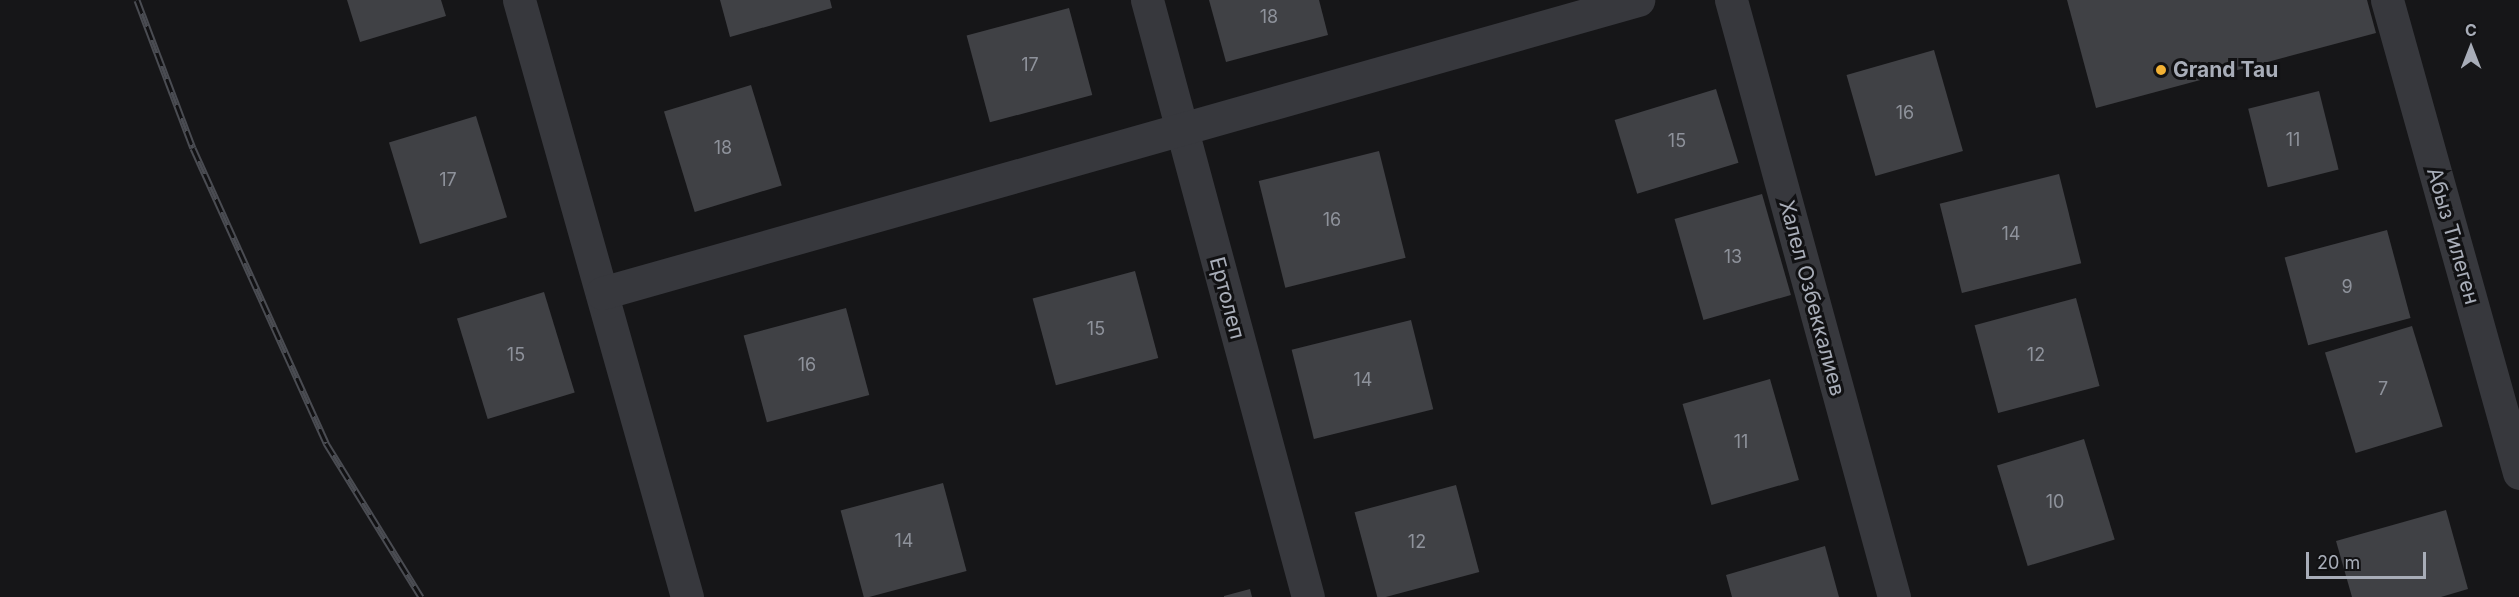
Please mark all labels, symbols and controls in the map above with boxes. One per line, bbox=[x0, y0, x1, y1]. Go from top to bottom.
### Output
house number: 18 bbox=[1260, 6, 1278, 28]
north arrow bbox=[2441, 18, 2501, 78]
text: С bbox=[2465, 20, 2477, 40]
house number: 17 bbox=[1021, 54, 1039, 76]
place label: Grand Tau bbox=[2173, 57, 2278, 83]
marker: Grand Tau bbox=[2154, 63, 2168, 77]
house number: 16 bbox=[1896, 102, 1914, 124]
house number: 11 bbox=[2286, 129, 2300, 151]
house number: 15 bbox=[1668, 130, 1686, 152]
house number: 18 bbox=[714, 137, 732, 159]
street label: Абыз Тилеген bbox=[2421, 165, 2485, 307]
house number: 17 bbox=[439, 169, 457, 191]
street label: Халел Озбеккалиев bbox=[1774, 197, 1850, 399]
house number: 16 bbox=[1323, 209, 1341, 231]
house number: 14 bbox=[2002, 223, 2020, 245]
house number: 13 bbox=[1724, 246, 1742, 268]
street label: Ертолеп bbox=[1204, 254, 1250, 342]
house number: 9 bbox=[2341, 276, 2353, 298]
house number: 15 bbox=[1087, 318, 1105, 340]
house number: 15 bbox=[507, 344, 525, 366]
house number: 12 bbox=[2027, 344, 2045, 366]
house number: 16 bbox=[798, 354, 816, 376]
house number: 14 bbox=[1354, 369, 1372, 391]
house number: 7 bbox=[2378, 378, 2388, 400]
house number: 11 bbox=[1734, 431, 1748, 453]
house number: 10 bbox=[2046, 491, 2064, 513]
house number: 14 bbox=[895, 530, 913, 552]
house number: 12 bbox=[1408, 531, 1426, 553]
scale bar bbox=[2309, 540, 2429, 578]
text: 20 m bbox=[2317, 552, 2360, 573]

